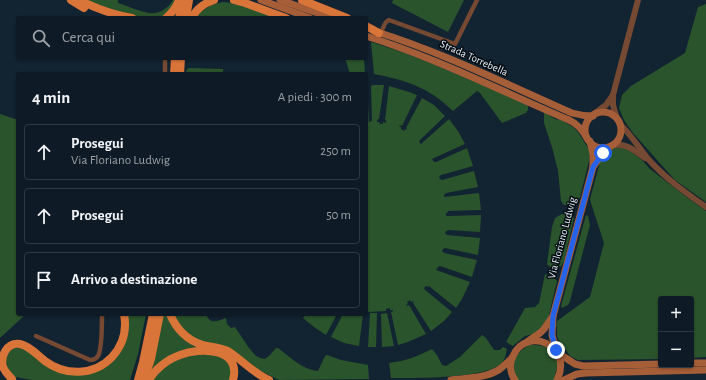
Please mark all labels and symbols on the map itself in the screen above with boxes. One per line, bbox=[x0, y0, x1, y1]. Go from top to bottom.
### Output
street label: Strada Torrebella bbox=[438, 38, 510, 78]
route start bbox=[594, 144, 612, 162]
street label: Via Floriano Ludwig bbox=[546, 195, 578, 280]
route end bbox=[547, 341, 565, 359]

